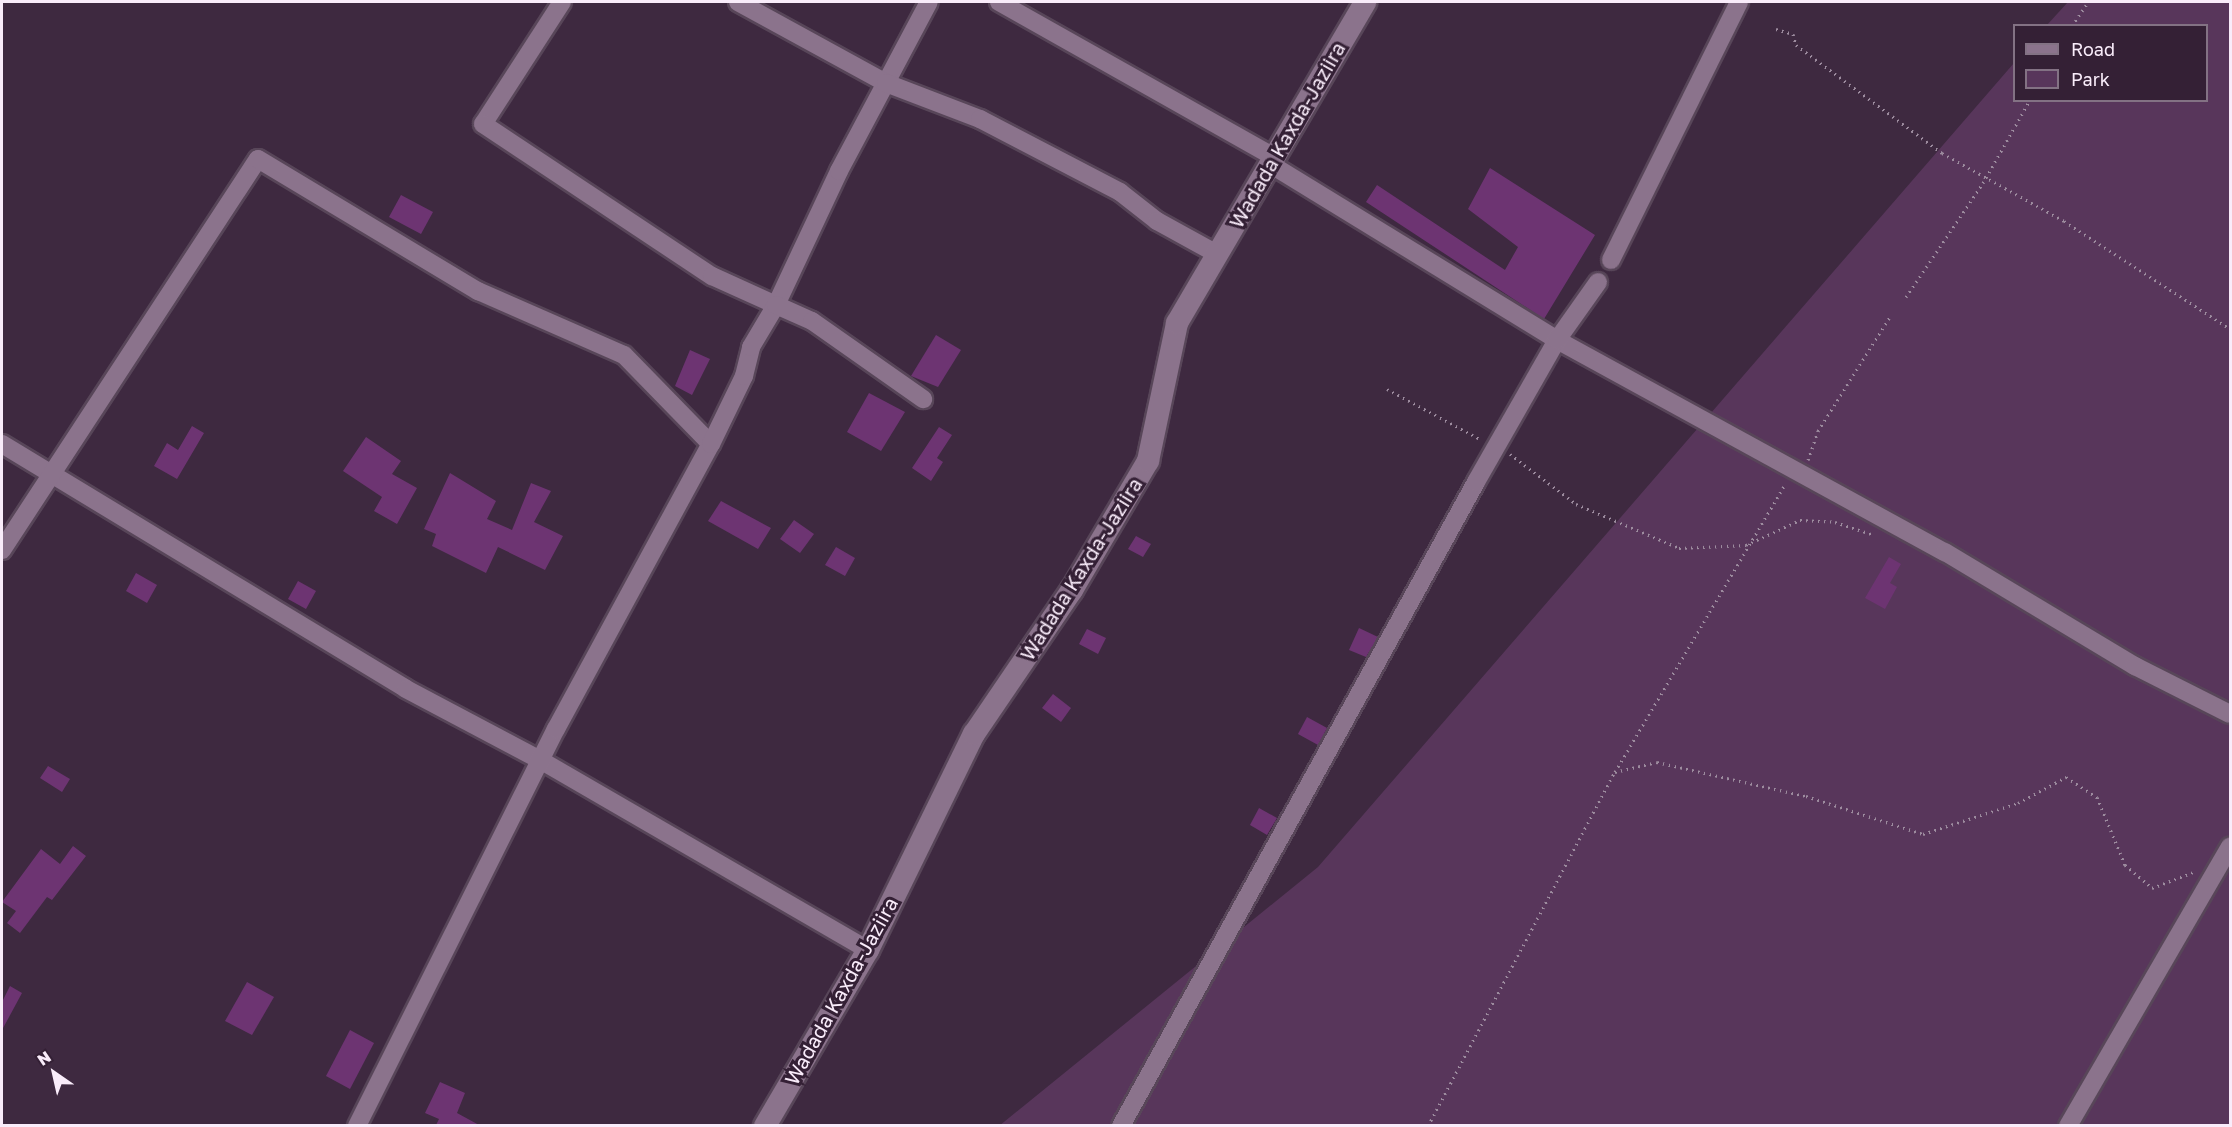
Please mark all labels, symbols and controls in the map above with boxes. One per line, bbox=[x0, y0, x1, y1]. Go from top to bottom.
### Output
legend bbox=[2013, 24, 2208, 102]
street label: Wadada Kaxda-Jaziira bbox=[1224, 38, 1350, 232]
text: Road bbox=[2071, 38, 2115, 60]
text: Park bbox=[2071, 68, 2110, 90]
street label: Wadada Kaxda-Jaziira bbox=[1015, 473, 1147, 665]
street label: Wadada Kaxda-Jaziira bbox=[779, 893, 903, 1089]
north arrow bbox=[24, 1043, 84, 1103]
text: N bbox=[33, 1046, 55, 1070]

